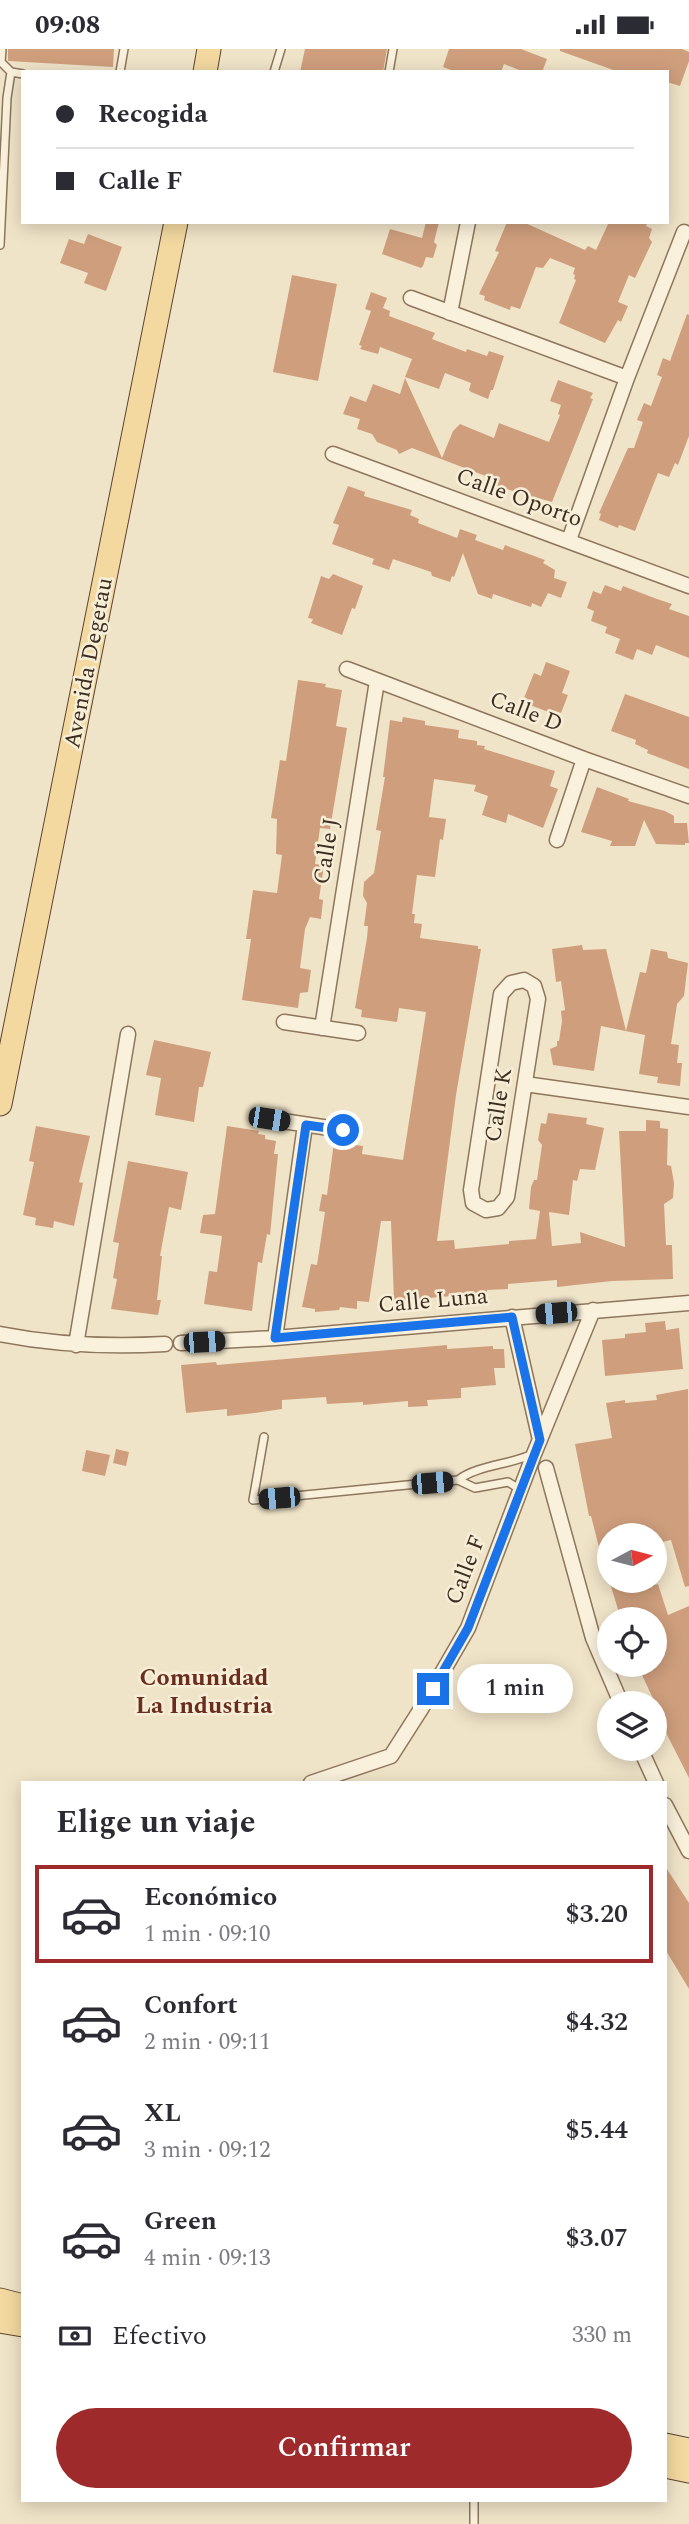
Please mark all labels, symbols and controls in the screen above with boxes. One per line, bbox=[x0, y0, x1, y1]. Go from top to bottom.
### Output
text: 09:08 bbox=[35, 5, 100, 45]
text: Recogida bbox=[98, 94, 208, 134]
text: Calle F bbox=[98, 161, 183, 201]
street label: Calle Oporto bbox=[451, 459, 587, 537]
street label: Avenida Degetau bbox=[55, 574, 123, 752]
street label: Calle D bbox=[484, 682, 568, 742]
street label: Calle J bbox=[304, 815, 350, 887]
street label: Calle K bbox=[476, 1065, 522, 1145]
car bbox=[247, 1105, 292, 1133]
route start bbox=[327, 1114, 359, 1146]
street label: Calle Luna bbox=[377, 1279, 489, 1323]
car bbox=[535, 1301, 578, 1325]
car bbox=[183, 1330, 226, 1354]
car bbox=[411, 1471, 454, 1495]
car bbox=[258, 1486, 301, 1510]
north arrow bbox=[597, 1523, 667, 1593]
map controls bbox=[597, 1523, 667, 1761]
street label: Calle F bbox=[437, 1530, 495, 1610]
button: locate bbox=[597, 1607, 667, 1677]
district label: Comunidad La Industria bbox=[135, 1660, 273, 1724]
callout: 1 min bbox=[458, 1665, 573, 1713]
text: 1 min bbox=[485, 1671, 545, 1706]
route end bbox=[417, 1673, 449, 1705]
button: layers bbox=[597, 1691, 667, 1761]
text: Elige un viaje bbox=[56, 1798, 256, 1847]
text: Económico bbox=[144, 1877, 277, 1917]
icon: car bbox=[60, 1883, 123, 1946]
text: $3.20 bbox=[565, 1894, 628, 1934]
text: 1 min · 09:10 bbox=[144, 1917, 271, 1952]
text: Confort bbox=[144, 1985, 238, 2025]
icon: car bbox=[60, 1991, 123, 2054]
text: $4.32 bbox=[565, 2002, 628, 2042]
text: 2 min · 09:11 bbox=[144, 2025, 271, 2060]
text: XL bbox=[144, 2093, 181, 2133]
icon: car bbox=[60, 2099, 123, 2162]
text: $5.44 bbox=[565, 2110, 628, 2150]
text: 3 min · 09:12 bbox=[144, 2133, 271, 2168]
text: Green bbox=[144, 2201, 217, 2241]
icon: car bbox=[60, 2207, 123, 2270]
text: $3.07 bbox=[565, 2218, 628, 2258]
text: 4 min · 09:13 bbox=[144, 2241, 271, 2276]
text: Efectivo bbox=[112, 2316, 207, 2356]
icon: cash bbox=[56, 2317, 94, 2355]
text: 330 m bbox=[572, 2318, 632, 2353]
button: Confirmar bbox=[56, 2408, 632, 2488]

